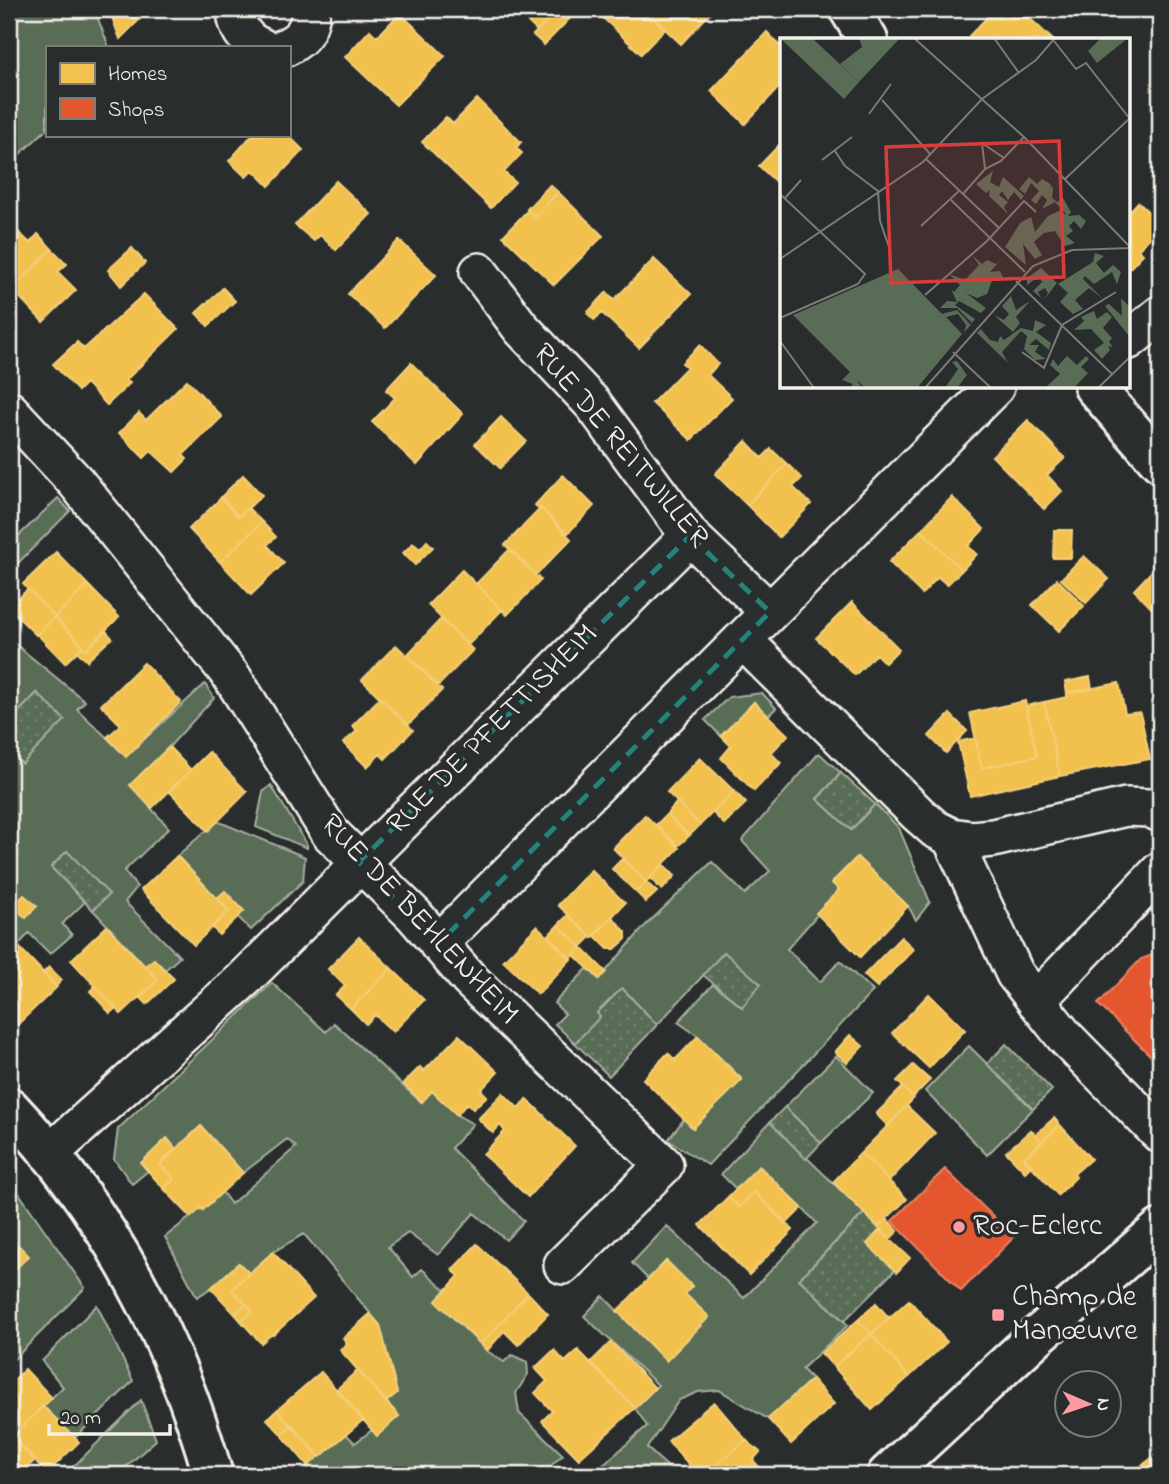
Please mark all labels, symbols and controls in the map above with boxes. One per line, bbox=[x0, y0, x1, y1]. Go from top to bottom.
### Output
inset map bbox=[780, 38, 1130, 388]
legend bbox=[46, 46, 290, 136]
text: Homes bbox=[108, 60, 168, 90]
text: Shops bbox=[108, 96, 165, 126]
street label: RUE DE REITWILLER bbox=[521, 334, 719, 558]
street label: RUE DE PFETTISHEIM bbox=[377, 614, 609, 846]
street label: RUE DE BEHLENHEIM bbox=[309, 804, 529, 1036]
place label: Roc-Eclerc bbox=[973, 1205, 1103, 1249]
marker: Roc-Eclerc bbox=[951, 1219, 967, 1235]
place label: Champ de Manœuvre bbox=[1012, 1276, 1138, 1354]
marker: Champ de Manœuvre bbox=[990, 1307, 1006, 1323]
north arrow bbox=[1054, 1368, 1124, 1438]
scale bar bbox=[49, 1393, 170, 1437]
text: N bbox=[1089, 1398, 1116, 1412]
text: 20 m bbox=[60, 1404, 101, 1434]

